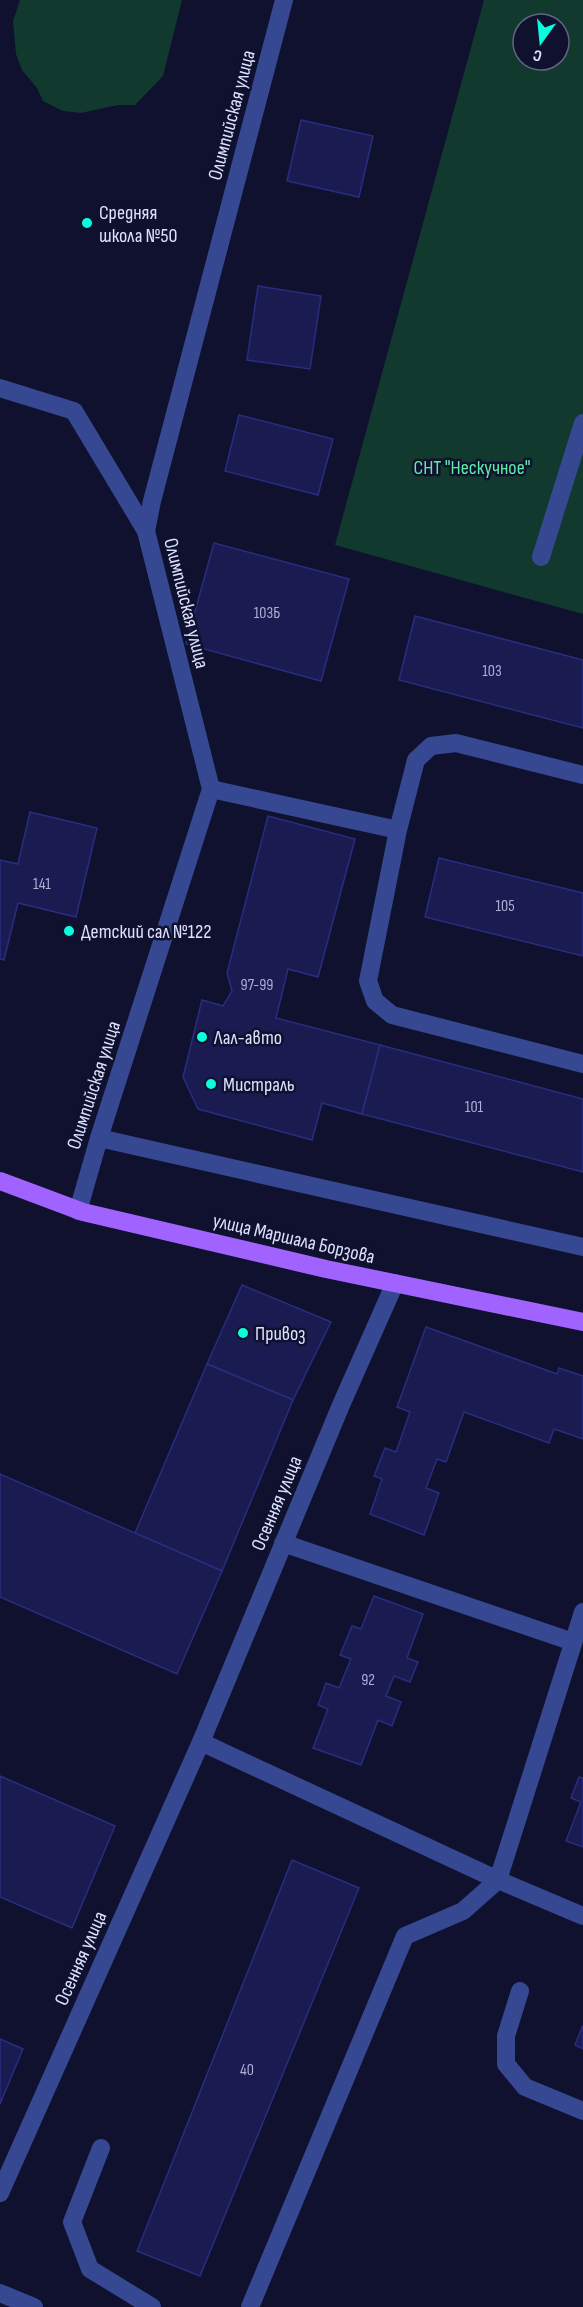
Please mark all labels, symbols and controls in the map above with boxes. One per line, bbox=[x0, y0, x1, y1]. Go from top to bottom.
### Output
north arrow bbox=[511, 12, 571, 72]
text: С bbox=[531, 45, 544, 65]
street label: Олимпийская улица bbox=[203, 48, 261, 183]
place label: Средняя школа №50 bbox=[99, 201, 177, 248]
marker: Средняя школа №50 bbox=[80, 216, 94, 230]
park label: СНТ "Нескучное" bbox=[413, 456, 531, 480]
street label: Олимпийская улица bbox=[158, 536, 214, 671]
house number: 103Б bbox=[254, 604, 280, 623]
house number: 103 bbox=[482, 662, 502, 681]
house number: 141 bbox=[33, 875, 51, 894]
house number: 105 bbox=[495, 897, 515, 916]
place label: Детский сал №122 bbox=[81, 920, 211, 944]
marker: Детский сал №122 bbox=[62, 924, 76, 938]
house number: 97-99 bbox=[241, 976, 273, 995]
street label: Олимпийская улица bbox=[62, 1018, 126, 1152]
place label: Лал-авто bbox=[213, 1026, 282, 1050]
marker: Лал-авто bbox=[195, 1030, 209, 1044]
place label: Мистраль bbox=[223, 1073, 295, 1097]
marker: Мистраль bbox=[204, 1077, 218, 1091]
house number: 101 bbox=[465, 1098, 484, 1117]
street label: улица Маршала Борзова bbox=[210, 1209, 377, 1269]
place label: Привоз bbox=[255, 1322, 306, 1346]
marker: Привоз bbox=[236, 1326, 250, 1340]
street label: Осенняя улица bbox=[246, 1452, 308, 1554]
house number: 92 bbox=[361, 1671, 375, 1690]
street label: Осенняя улица bbox=[50, 1908, 112, 2009]
house number: 40 bbox=[240, 2061, 254, 2080]

